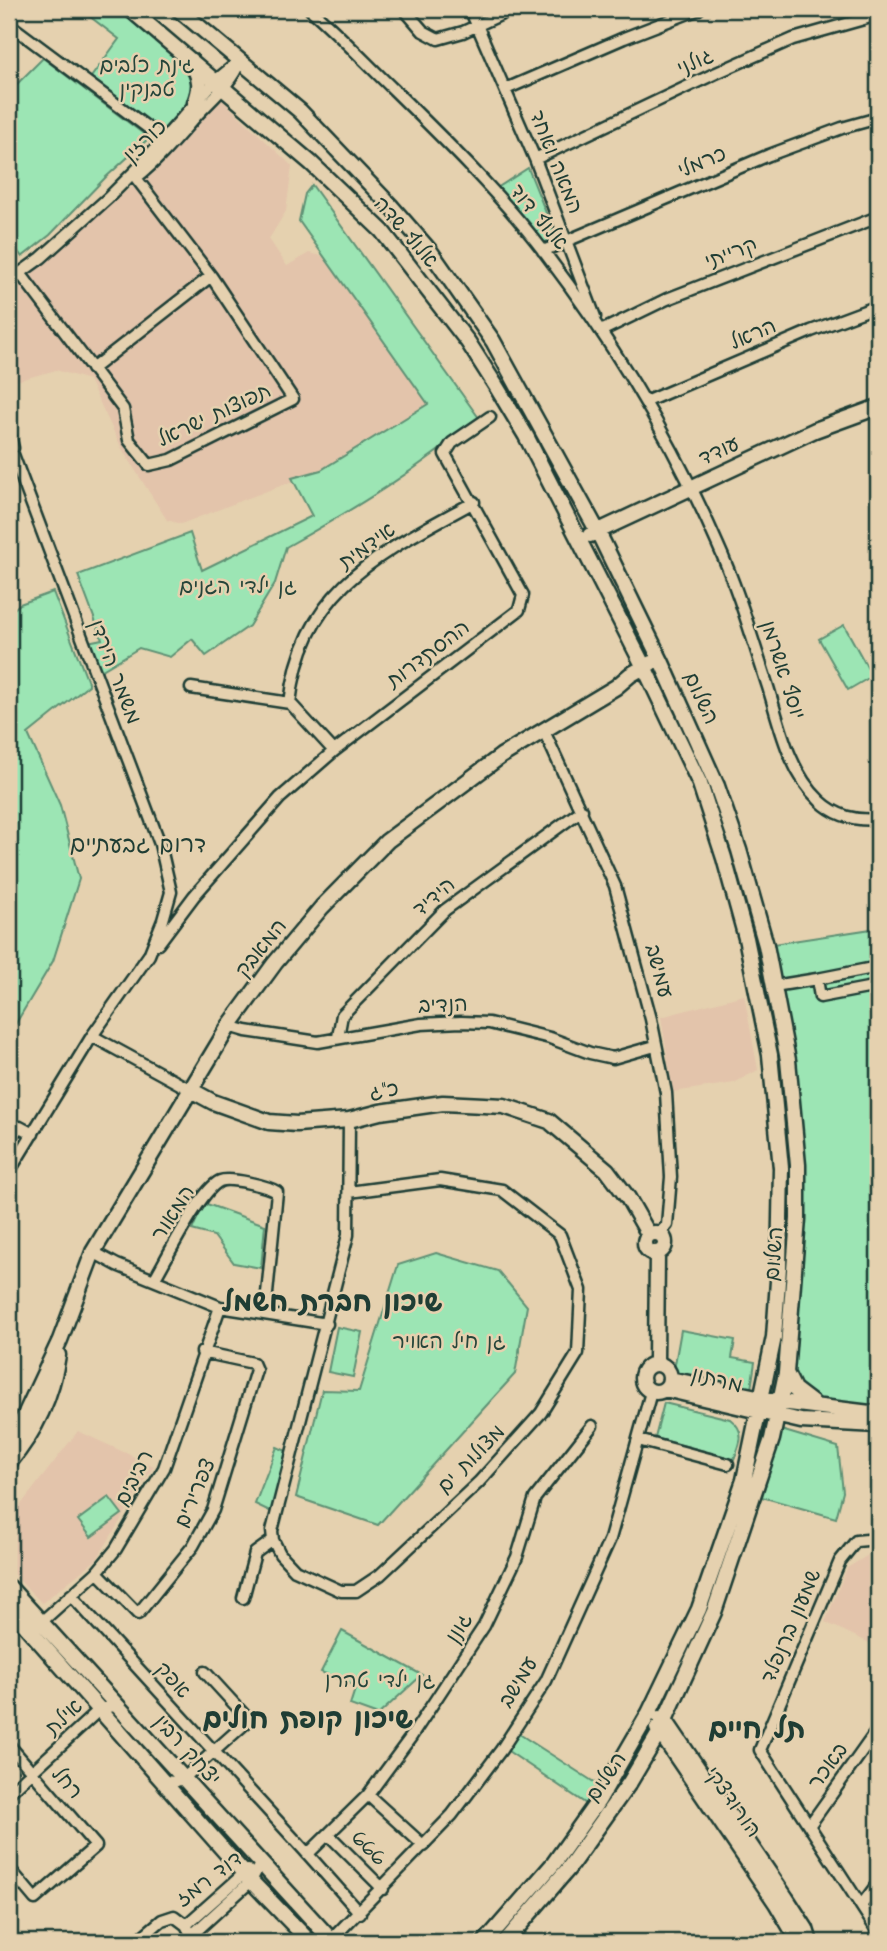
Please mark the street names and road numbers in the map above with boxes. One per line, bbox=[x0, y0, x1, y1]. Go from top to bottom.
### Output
street label: גולני bbox=[672, 41, 718, 83]
street label: המאה ואחד bbox=[522, 106, 590, 218]
street label: כורזין bbox=[117, 113, 173, 169]
street label: כרמלי bbox=[673, 139, 731, 185]
street label: אלוף דוד bbox=[503, 178, 575, 256]
street label: אלוף שדה bbox=[367, 190, 445, 274]
street label: קרייתי bbox=[701, 230, 761, 276]
street label: הראל bbox=[725, 311, 781, 357]
street label: תפוצות ישראל bbox=[152, 376, 276, 454]
street label: עודד bbox=[694, 429, 744, 473]
street label: אידמית bbox=[332, 516, 401, 577]
street label: ההסתדרות bbox=[379, 613, 476, 696]
street label: משמר הירדן bbox=[82, 615, 148, 729]
street label: יוסף אשרמן bbox=[753, 617, 813, 723]
street label: השלום bbox=[676, 667, 726, 729]
street label: הידיד bbox=[406, 870, 462, 924]
street label: המאבק bbox=[228, 913, 294, 983]
street label: עמישב bbox=[638, 941, 680, 1001]
street label: הנדיב bbox=[418, 990, 468, 1020]
street label: כ"ג bbox=[367, 1074, 401, 1108]
street label: המאור bbox=[144, 1179, 202, 1247]
street label: השלום bbox=[758, 1226, 790, 1282]
street label: מרתון bbox=[688, 1360, 746, 1400]
street label: מצולות ים bbox=[430, 1418, 512, 1500]
street label: רביבים bbox=[108, 1445, 160, 1511]
street label: צפרירים bbox=[167, 1454, 223, 1532]
street label: שמעון ברנפלד bbox=[754, 1564, 828, 1688]
street label: גונן bbox=[438, 1607, 480, 1649]
street label: עמישב bbox=[491, 1651, 545, 1713]
street label: אפק bbox=[149, 1655, 197, 1705]
street label: אילת bbox=[38, 1692, 89, 1743]
street label: יצחק רבין bbox=[147, 1708, 227, 1792]
street label: באכר bbox=[801, 1737, 855, 1795]
street label: השלום bbox=[579, 1746, 633, 1808]
street label: רחל bbox=[45, 1761, 89, 1805]
street label: הורודצקי bbox=[698, 1761, 768, 1843]
street label: 666 bbox=[345, 1824, 393, 1872]
street label: דוד רמז bbox=[170, 1844, 248, 1914]

